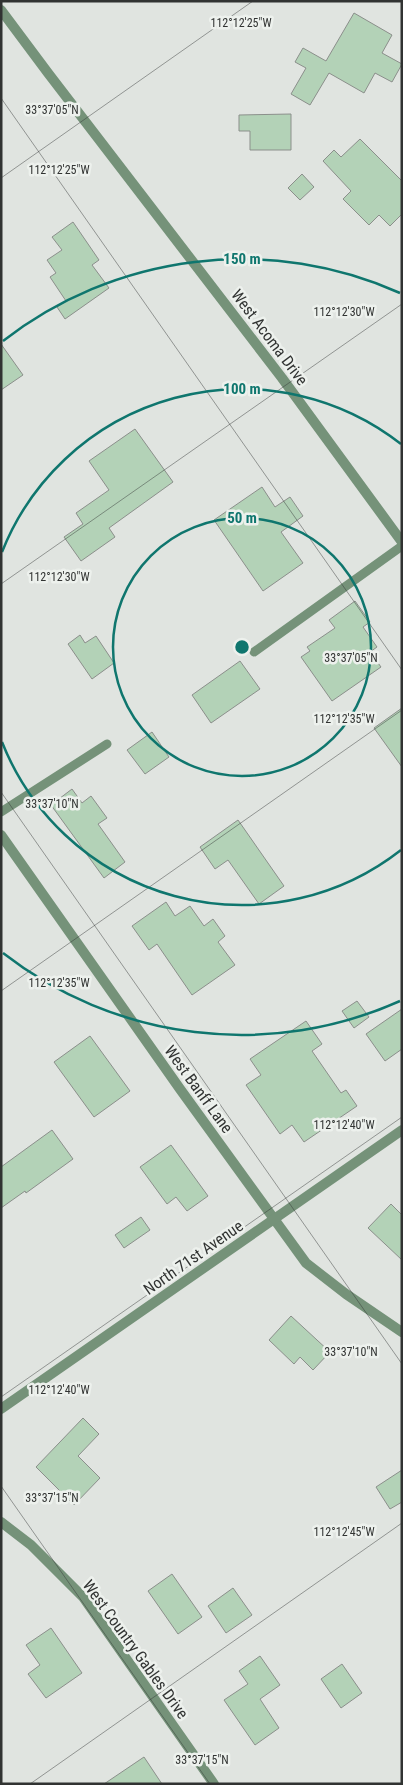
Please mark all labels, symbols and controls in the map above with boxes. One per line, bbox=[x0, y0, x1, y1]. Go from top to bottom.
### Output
text: 112°12'25"W bbox=[210, 16, 272, 30]
text: 33°37'05"N bbox=[25, 103, 79, 117]
text: 112°12'25"W bbox=[28, 163, 90, 177]
text: 150 m bbox=[223, 250, 261, 268]
street label: West Acoma Drive bbox=[227, 286, 312, 389]
text: 112°12'30"W bbox=[313, 305, 375, 319]
text: 100 m bbox=[223, 380, 261, 398]
text: 50 m bbox=[227, 509, 257, 527]
text: 112°12'30"W bbox=[28, 570, 90, 584]
centre of rings bbox=[233, 638, 251, 656]
text: 33°37'05"N bbox=[324, 651, 378, 665]
text: 112°12'35"W bbox=[313, 712, 375, 726]
text: 33°37'10"N bbox=[25, 797, 79, 811]
text: 112°12'35"W bbox=[28, 976, 90, 990]
street label: West Banff Lane bbox=[160, 1042, 237, 1137]
text: 112°12'40"W bbox=[313, 1118, 375, 1132]
street label: North 71st Avenue bbox=[140, 1216, 247, 1299]
text: 33°37'10"N bbox=[324, 1345, 378, 1359]
text: 112°12'40"W bbox=[28, 1383, 90, 1397]
text: 33°37'15"N bbox=[25, 1491, 79, 1505]
text: 112°12'45"W bbox=[313, 1525, 375, 1539]
street label: West Country Gables Drive bbox=[79, 1576, 192, 1722]
text: 33°37'15"N bbox=[175, 1753, 229, 1767]

